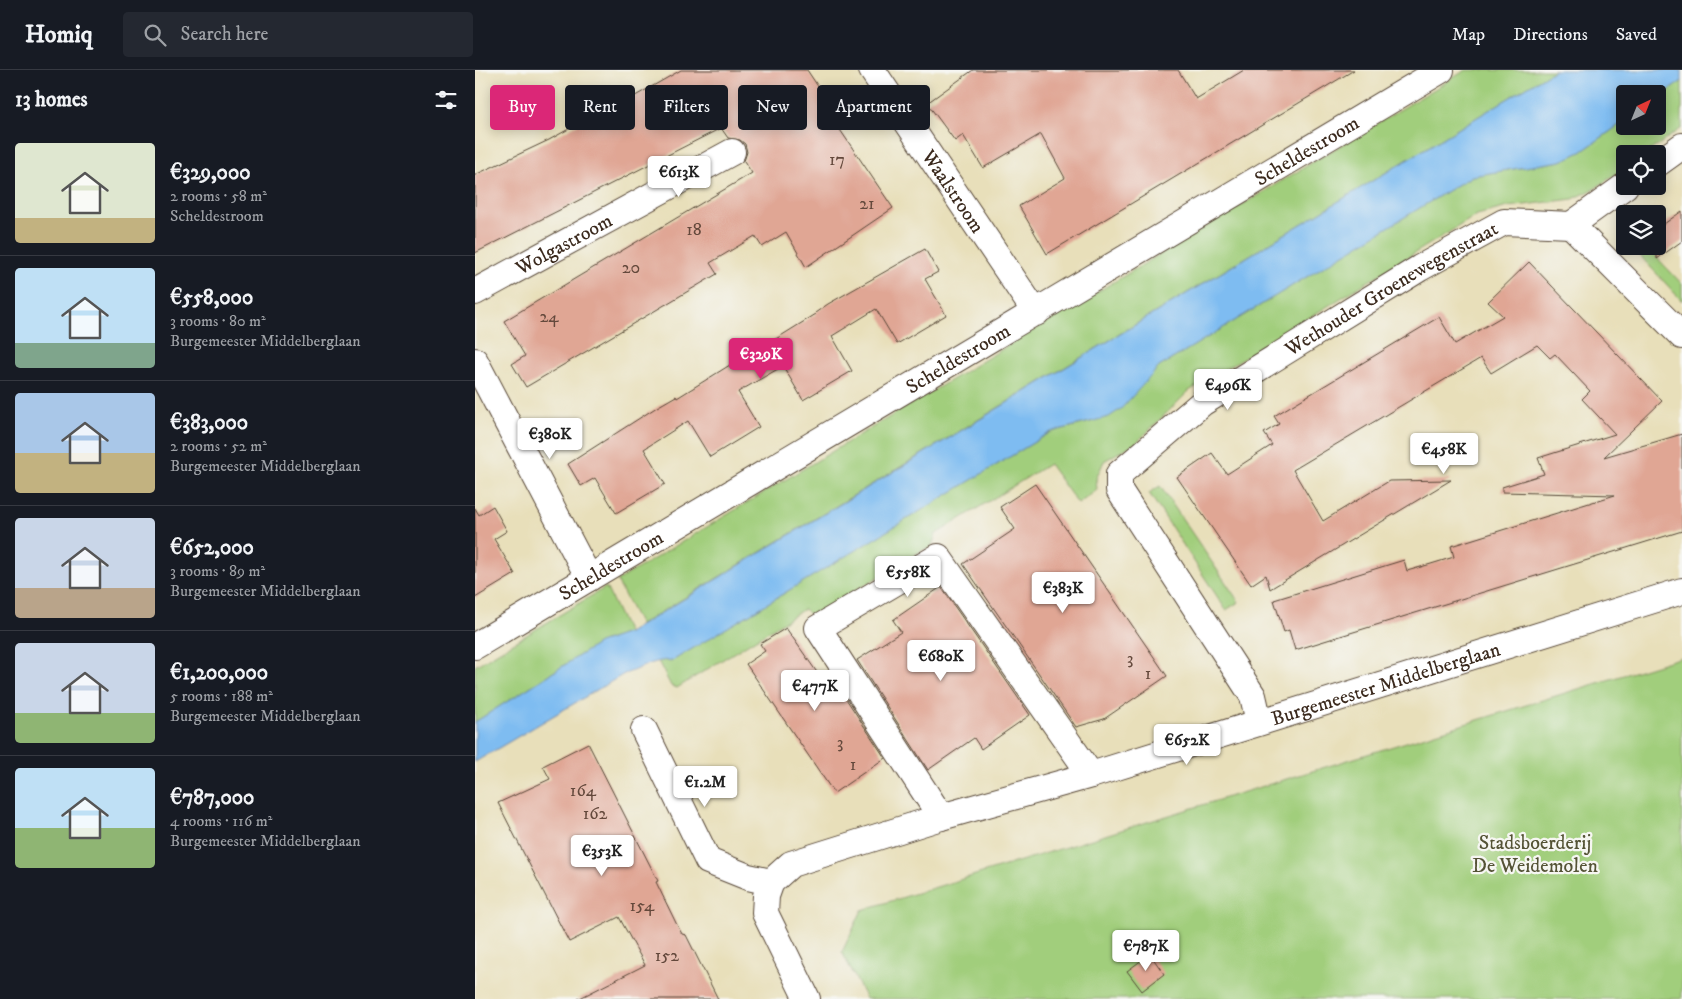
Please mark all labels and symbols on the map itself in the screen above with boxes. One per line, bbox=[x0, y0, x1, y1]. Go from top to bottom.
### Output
north arrow bbox=[1616, 85, 1666, 135]
street label: Scheldestroom bbox=[1250, 111, 1364, 192]
street label: Waalstroom bbox=[915, 145, 989, 238]
house number: 17 bbox=[829, 149, 845, 171]
pin: €613K bbox=[644, 156, 714, 198]
house number: 21 bbox=[859, 193, 875, 215]
street label: Wolgastroom bbox=[511, 209, 617, 282]
street label: Wethouder Groenewegenstraat bbox=[1280, 217, 1503, 363]
house number: 18 bbox=[686, 219, 702, 241]
house number: 20 bbox=[622, 257, 640, 279]
house number: 24 bbox=[539, 306, 559, 328]
street label: Scheldestroom bbox=[902, 319, 1015, 400]
pin: €329K bbox=[726, 338, 796, 380]
pin: €496K bbox=[1193, 368, 1263, 411]
pin: €380K bbox=[515, 418, 585, 460]
pin: €458K bbox=[1409, 432, 1479, 475]
street label: Scheldestroom bbox=[555, 526, 668, 607]
pin: €558K bbox=[873, 556, 943, 598]
pin: €383K bbox=[1028, 572, 1098, 614]
street label: Burgemeester Middelberglaan bbox=[1268, 637, 1504, 732]
pin: €680K bbox=[906, 640, 976, 682]
house number: 3 bbox=[1127, 648, 1133, 670]
house number: 1 bbox=[1145, 663, 1151, 685]
pin: €477K bbox=[780, 670, 850, 712]
pin: €652K bbox=[1152, 724, 1222, 766]
house number: 3 bbox=[837, 732, 843, 754]
house number: 1 bbox=[850, 754, 856, 776]
pin: €1.2M bbox=[670, 766, 740, 808]
house number: 164 bbox=[570, 780, 597, 802]
house number: 162 bbox=[583, 803, 608, 825]
park label: Stadsboerderij De Weidemolen bbox=[1472, 831, 1598, 879]
pin: €353K bbox=[567, 834, 637, 877]
house number: 154 bbox=[630, 895, 655, 917]
pin: €787K bbox=[1111, 930, 1181, 972]
house number: 152 bbox=[655, 945, 679, 967]

